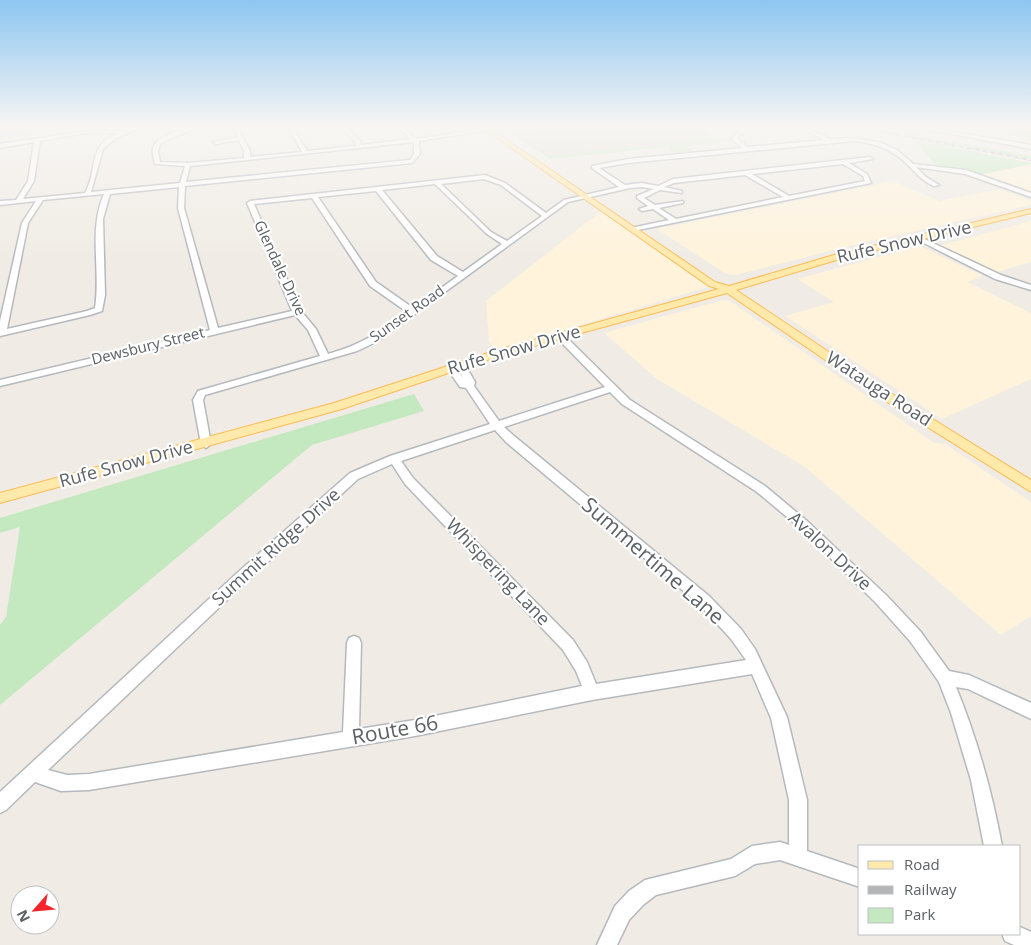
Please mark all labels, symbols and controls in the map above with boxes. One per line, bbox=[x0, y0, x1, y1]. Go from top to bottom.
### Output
street label: Rufe Snow Drive bbox=[834, 214, 973, 268]
street label: Glendale Drive bbox=[250, 217, 312, 318]
street label: Sunset Road bbox=[365, 280, 448, 346]
street label: Rufe Snow Drive bbox=[444, 319, 583, 380]
street label: Dewsbury Street bbox=[89, 321, 206, 369]
street label: Watauga Road bbox=[822, 345, 937, 431]
street label: Rufe Snow Drive bbox=[56, 434, 195, 492]
street label: Summit Ridge Drive bbox=[206, 482, 345, 610]
street label: Summertime Lane bbox=[576, 490, 731, 630]
street label: Avalon Drive bbox=[784, 506, 877, 595]
street label: Whispering Lane bbox=[442, 513, 556, 630]
street label: Route 66 bbox=[349, 708, 440, 750]
legend bbox=[858, 845, 1021, 935]
text: Road bbox=[904, 854, 940, 874]
text: Railway bbox=[904, 879, 957, 899]
north arrow bbox=[10, 885, 60, 935]
text: Park bbox=[904, 904, 935, 924]
text: N bbox=[12, 907, 34, 926]

